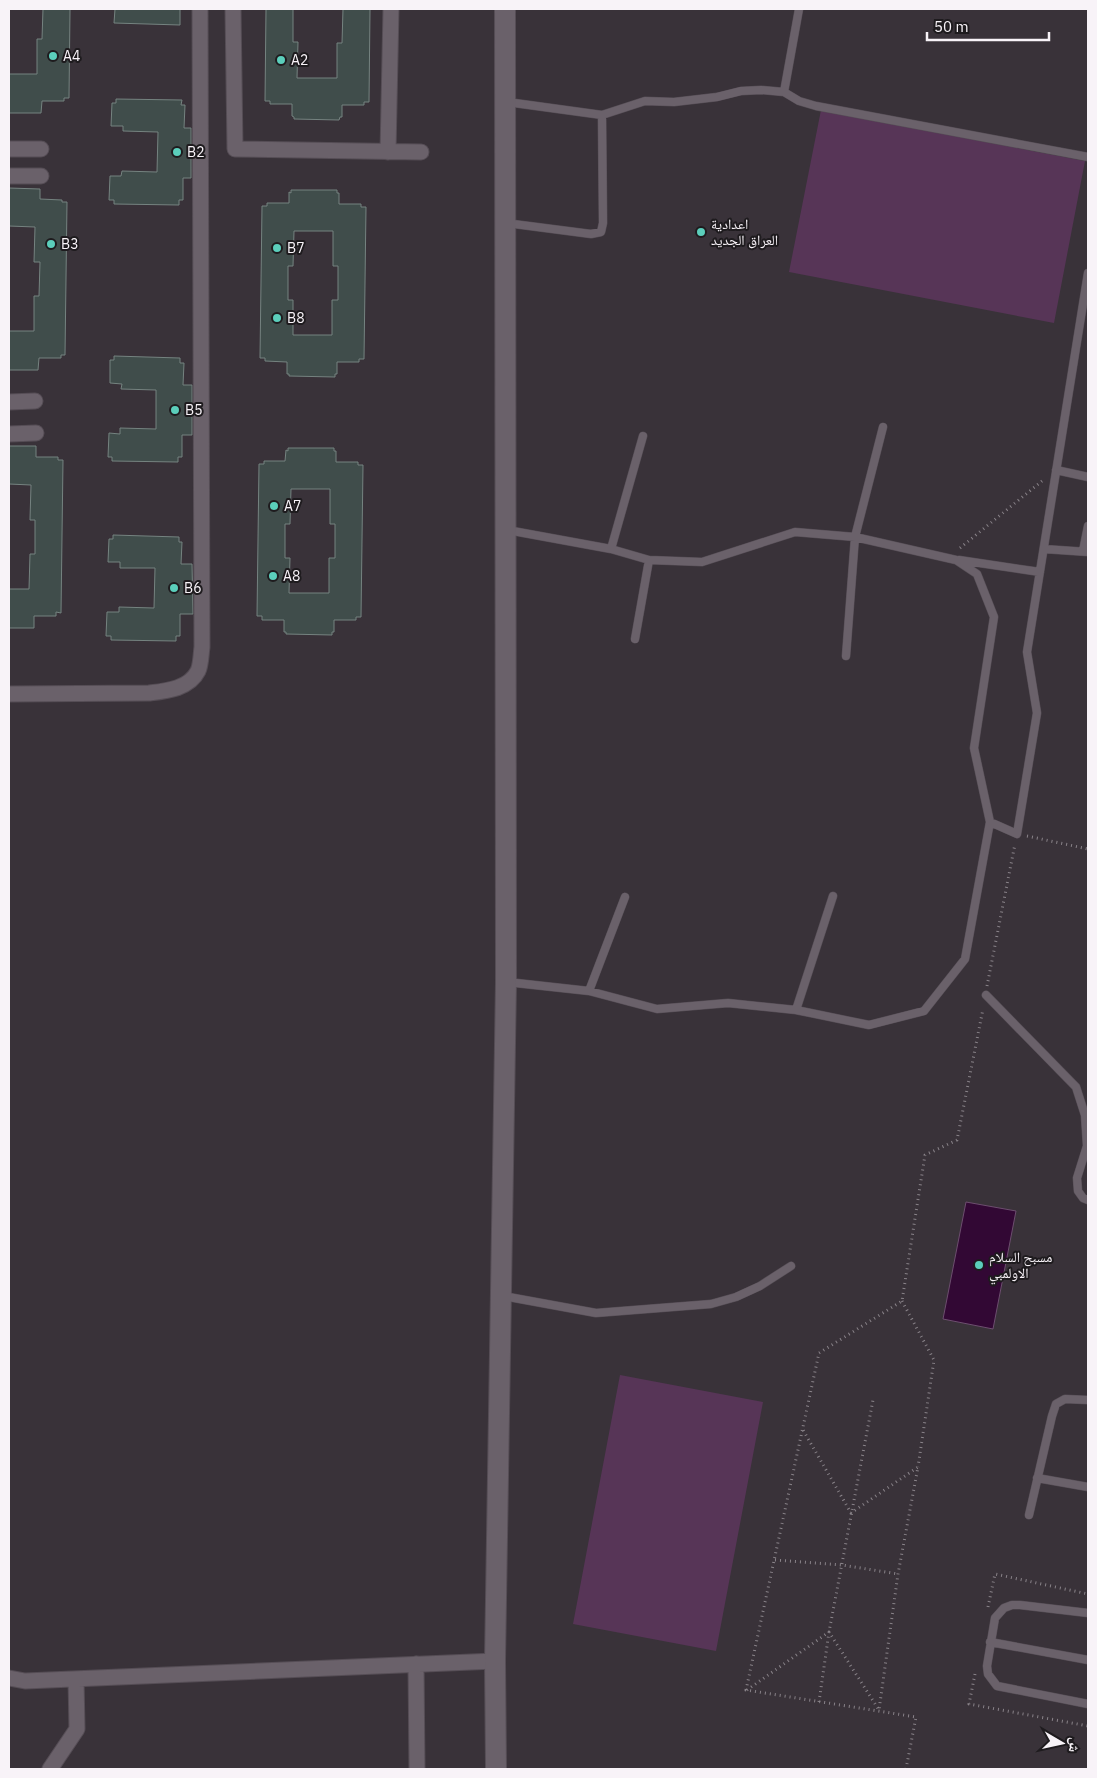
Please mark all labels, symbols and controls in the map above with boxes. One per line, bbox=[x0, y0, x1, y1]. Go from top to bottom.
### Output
scale bar bbox=[927, 10, 1050, 42]
text: 50 m bbox=[934, 17, 969, 36]
place label: A4 bbox=[63, 47, 80, 65]
marker: A4 bbox=[47, 50, 59, 62]
place label: A2 bbox=[291, 51, 308, 69]
marker: A2 bbox=[275, 54, 287, 66]
place label: B2 bbox=[187, 143, 205, 161]
marker: B2 bbox=[171, 146, 183, 158]
place label: اعدادية العراق الجديد bbox=[711, 215, 778, 249]
marker: اعدادية العراق الجديد bbox=[695, 226, 707, 238]
place label: B3 bbox=[61, 235, 79, 253]
marker: B3 bbox=[45, 238, 57, 250]
place label: B7 bbox=[287, 239, 305, 257]
marker: B7 bbox=[271, 242, 283, 254]
place label: B8 bbox=[287, 309, 305, 327]
marker: B8 bbox=[271, 312, 283, 324]
place label: B5 bbox=[185, 401, 203, 419]
marker: B5 bbox=[169, 404, 181, 416]
place label: A7 bbox=[284, 497, 301, 515]
marker: A7 bbox=[268, 500, 280, 512]
place label: A8 bbox=[283, 567, 300, 585]
marker: A8 bbox=[267, 570, 279, 582]
place label: B6 bbox=[184, 579, 202, 597]
marker: B6 bbox=[168, 582, 180, 594]
place label: مسبح السلام الاولمبي bbox=[989, 1248, 1052, 1285]
marker: مسبح السلام الاولمبي bbox=[973, 1259, 985, 1271]
north arrow bbox=[1037, 1718, 1087, 1768]
text: ش bbox=[1065, 1736, 1085, 1754]

